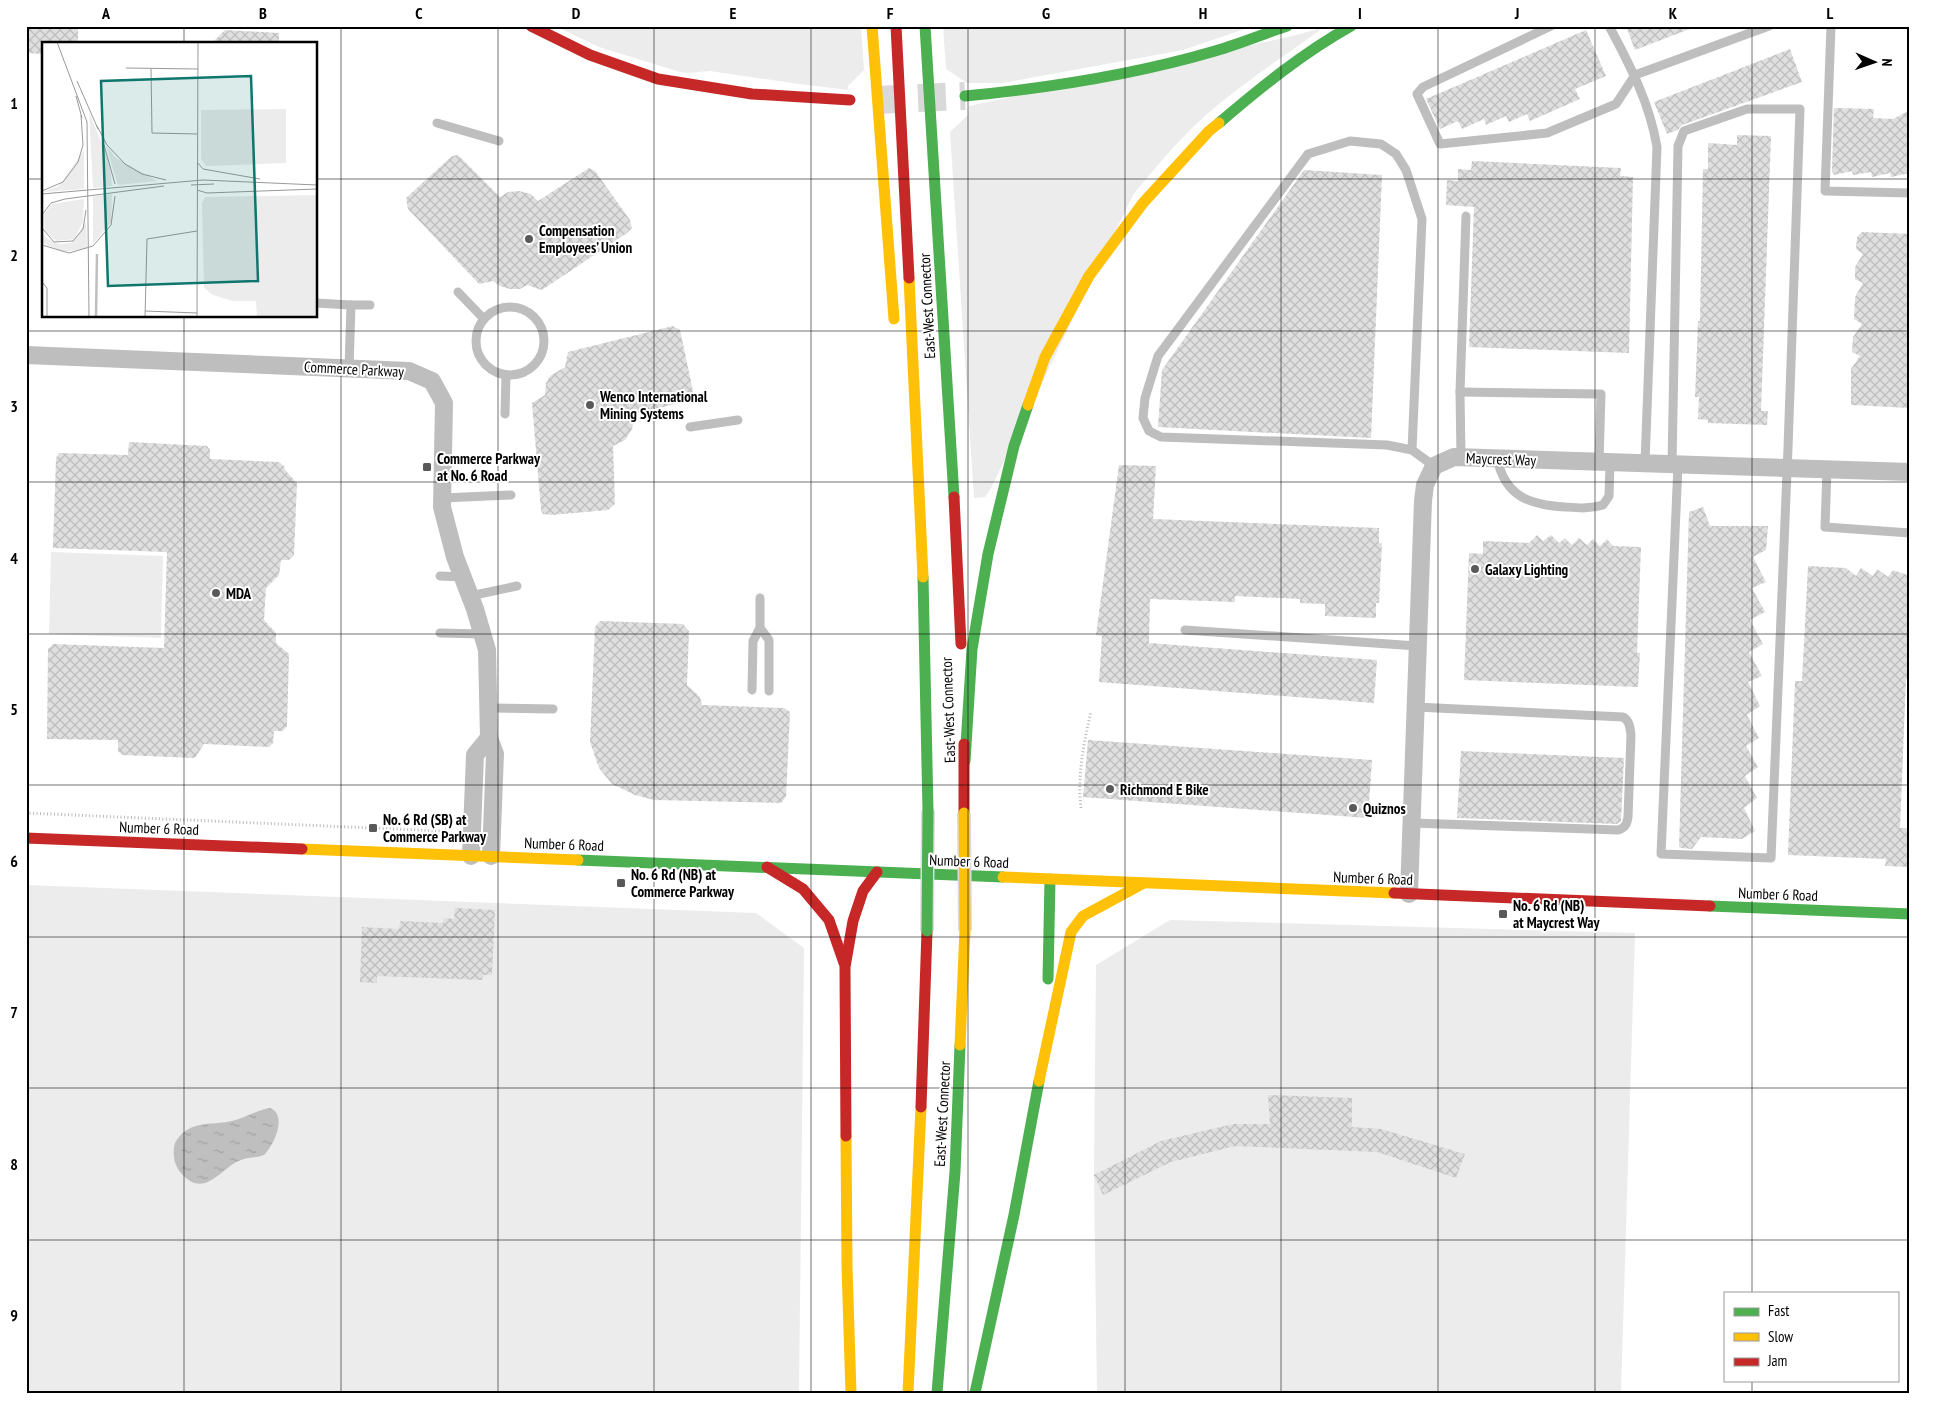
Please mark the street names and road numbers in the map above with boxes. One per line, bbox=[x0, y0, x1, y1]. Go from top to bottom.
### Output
street label: East-West Connector bbox=[915, 252, 939, 359]
street label: Commerce Parkway bbox=[304, 357, 405, 381]
street label: Maycrest Way bbox=[1466, 448, 1537, 470]
street label: East-West Connector bbox=[937, 656, 959, 763]
street label: Number 6 Road bbox=[119, 817, 199, 839]
street label: Number 6 Road bbox=[524, 833, 604, 855]
street label: Number 6 Road bbox=[929, 850, 1009, 872]
street label: Number 6 Road bbox=[1333, 867, 1413, 889]
street label: Number 6 Road bbox=[1738, 883, 1818, 905]
street label: East-West Connector bbox=[930, 1060, 954, 1167]

